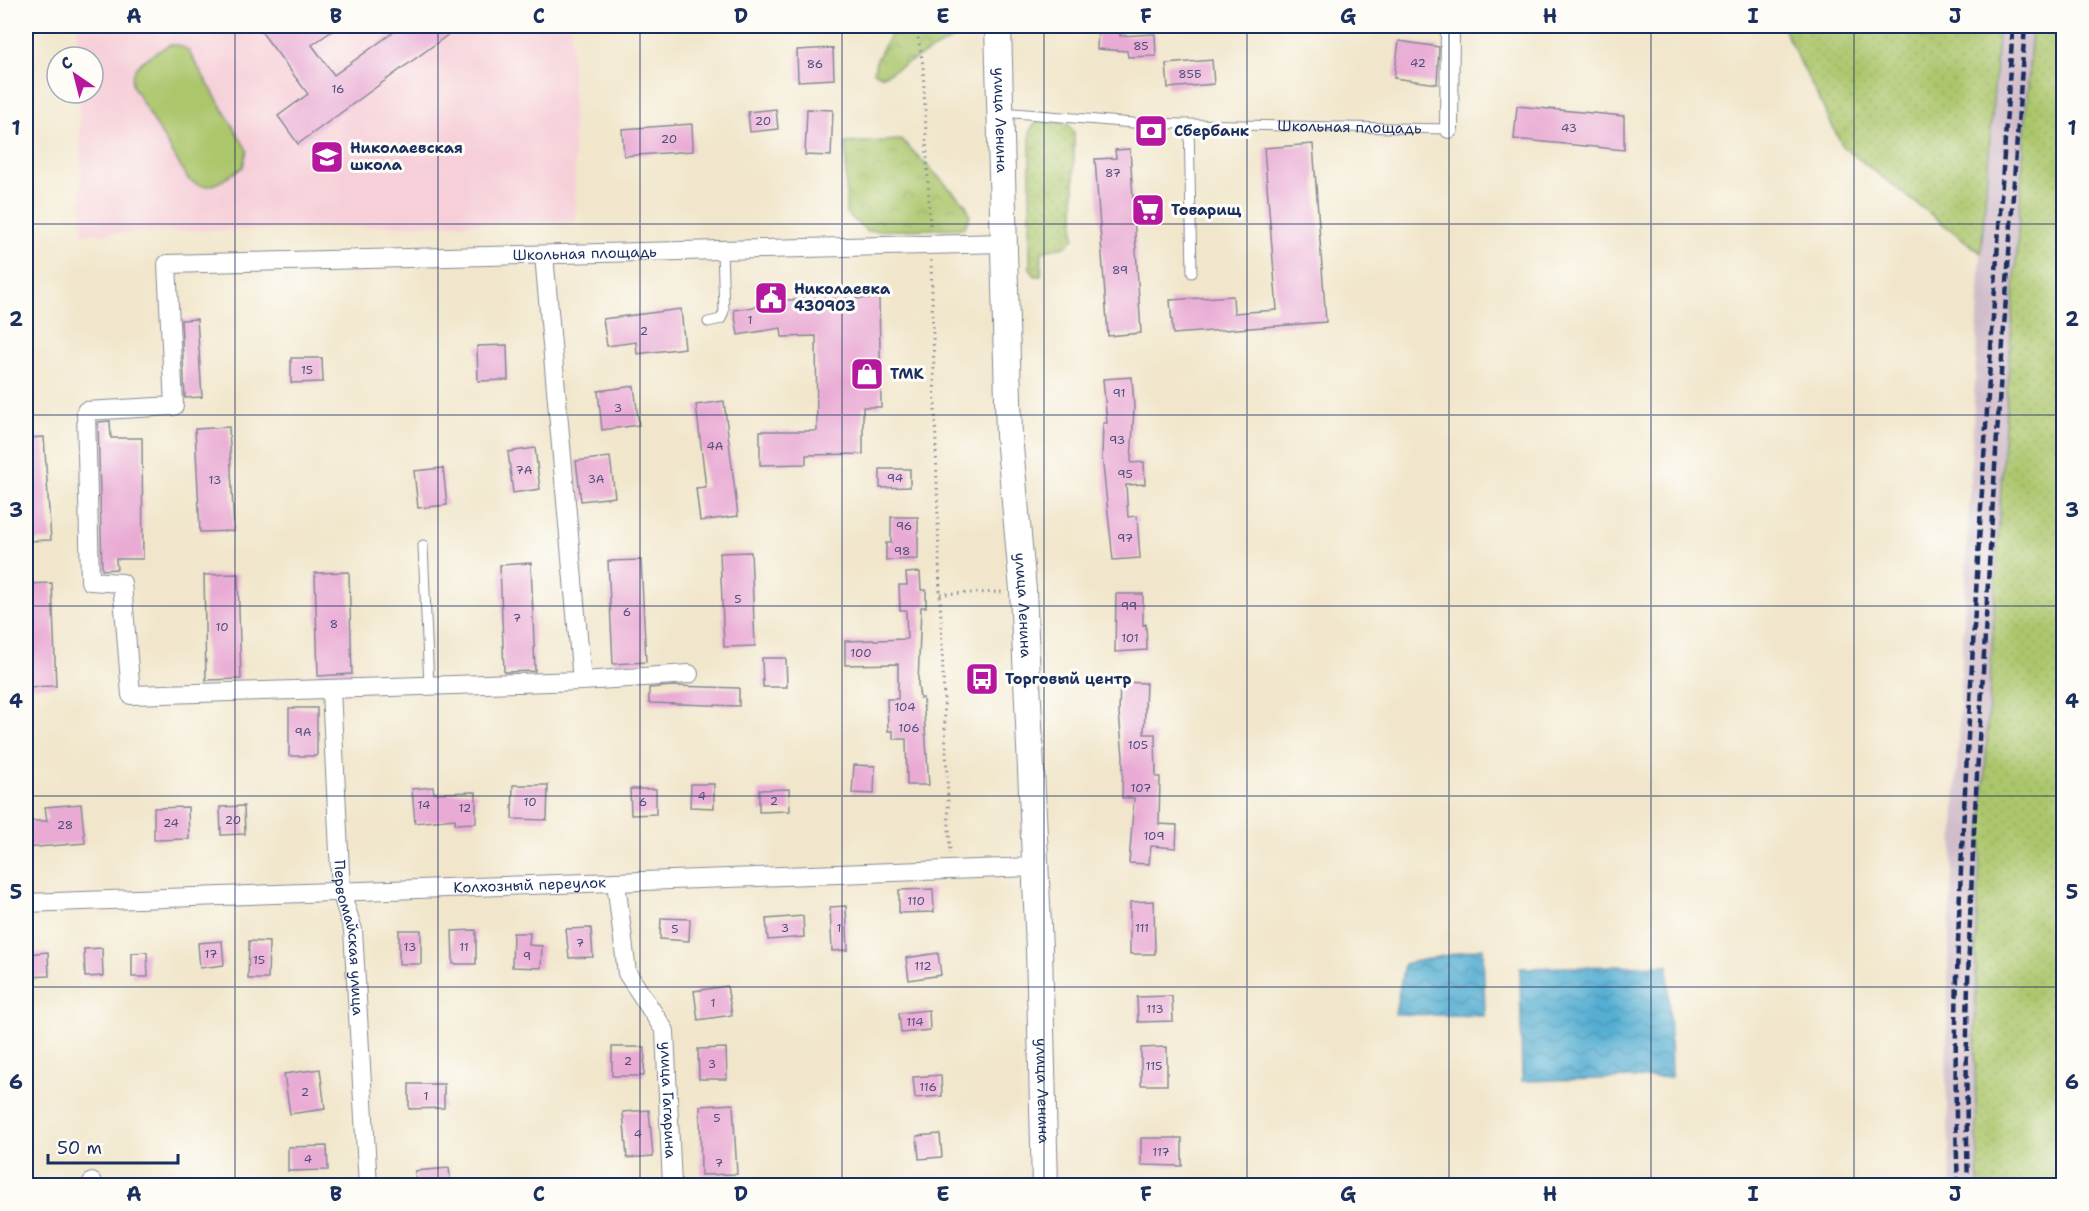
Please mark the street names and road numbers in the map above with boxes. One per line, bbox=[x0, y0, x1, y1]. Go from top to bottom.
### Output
street label: улица Ленина bbox=[989, 67, 1012, 174]
street label: Школьная площадь bbox=[1277, 116, 1422, 138]
street label: Школьная площадь bbox=[512, 242, 657, 265]
street label: улица Ленина bbox=[1010, 552, 1036, 659]
street label: Первомайская улица bbox=[329, 860, 368, 1017]
street label: Колхозный переулок bbox=[453, 872, 606, 898]
street label: улица Ленина bbox=[1031, 1038, 1054, 1144]
street label: улица Гагарина bbox=[655, 1041, 681, 1159]

